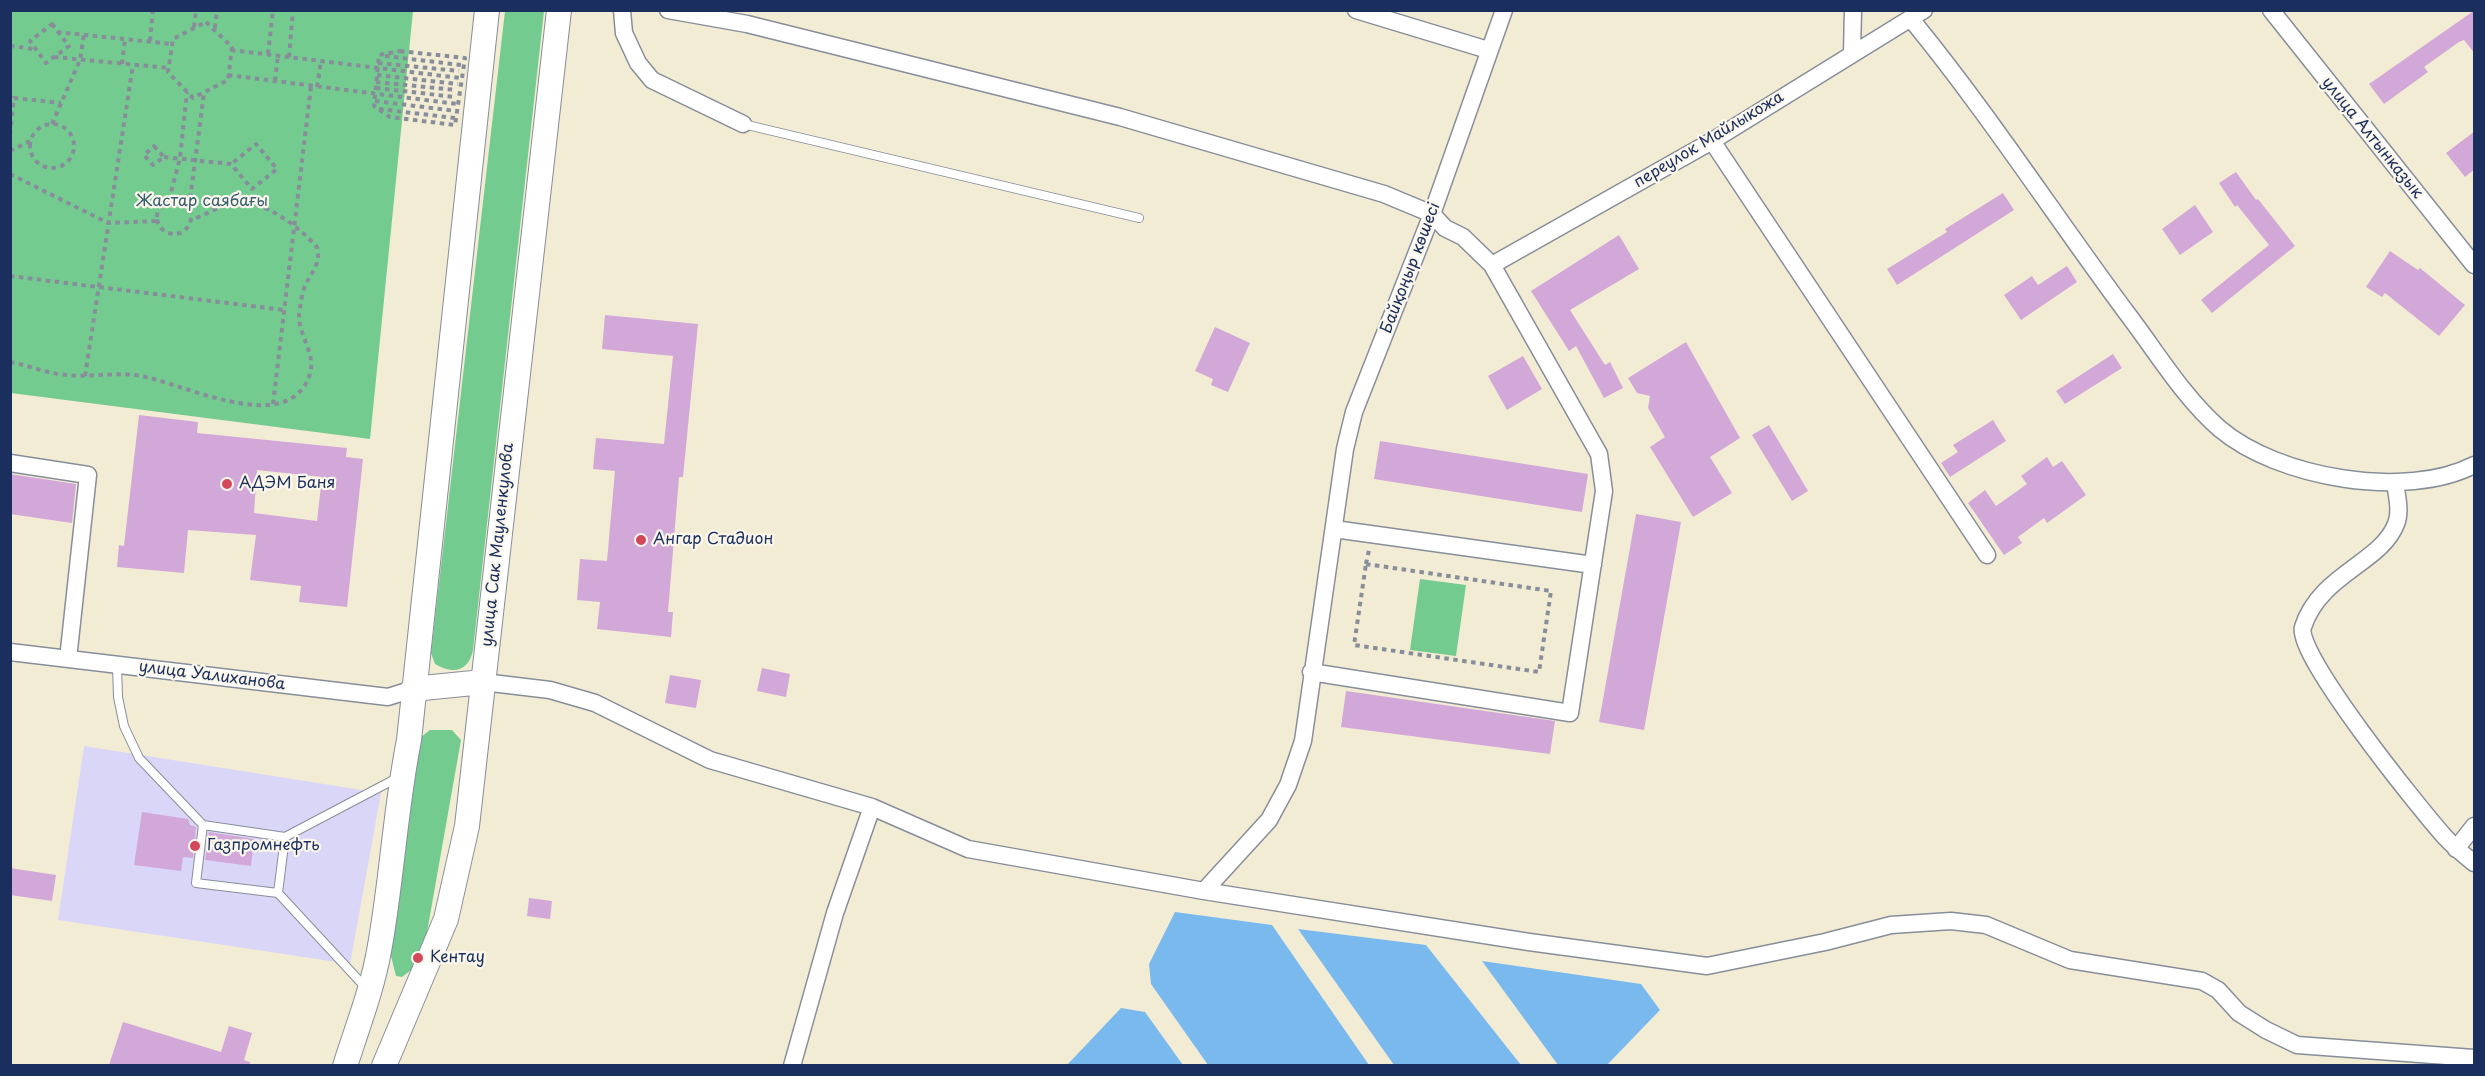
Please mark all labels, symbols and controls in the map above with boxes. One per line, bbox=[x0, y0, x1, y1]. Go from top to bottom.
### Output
street label: улица Алтынказык bbox=[2317, 73, 2427, 203]
street label: переулок Майлыкожа bbox=[1631, 88, 1787, 192]
park label: Жастар саябағы bbox=[136, 192, 268, 212]
street label: Байқоңыр көшесі bbox=[1377, 200, 1445, 336]
street label: улица Сак Мауленкулова bbox=[478, 442, 518, 648]
place label: АДЭМ Баня bbox=[239, 474, 335, 494]
marker: АДЭМ Баня bbox=[220, 477, 234, 491]
place label: Ангар Стадион bbox=[653, 530, 773, 550]
marker: Ангар Стадион bbox=[634, 533, 648, 547]
street label: улица Уалиханова bbox=[138, 657, 286, 695]
place label: Газпромнефть bbox=[207, 836, 319, 856]
marker: Газпромнефть bbox=[188, 839, 202, 853]
place label: Кентау bbox=[430, 948, 485, 968]
marker: Кентау bbox=[411, 951, 425, 965]

